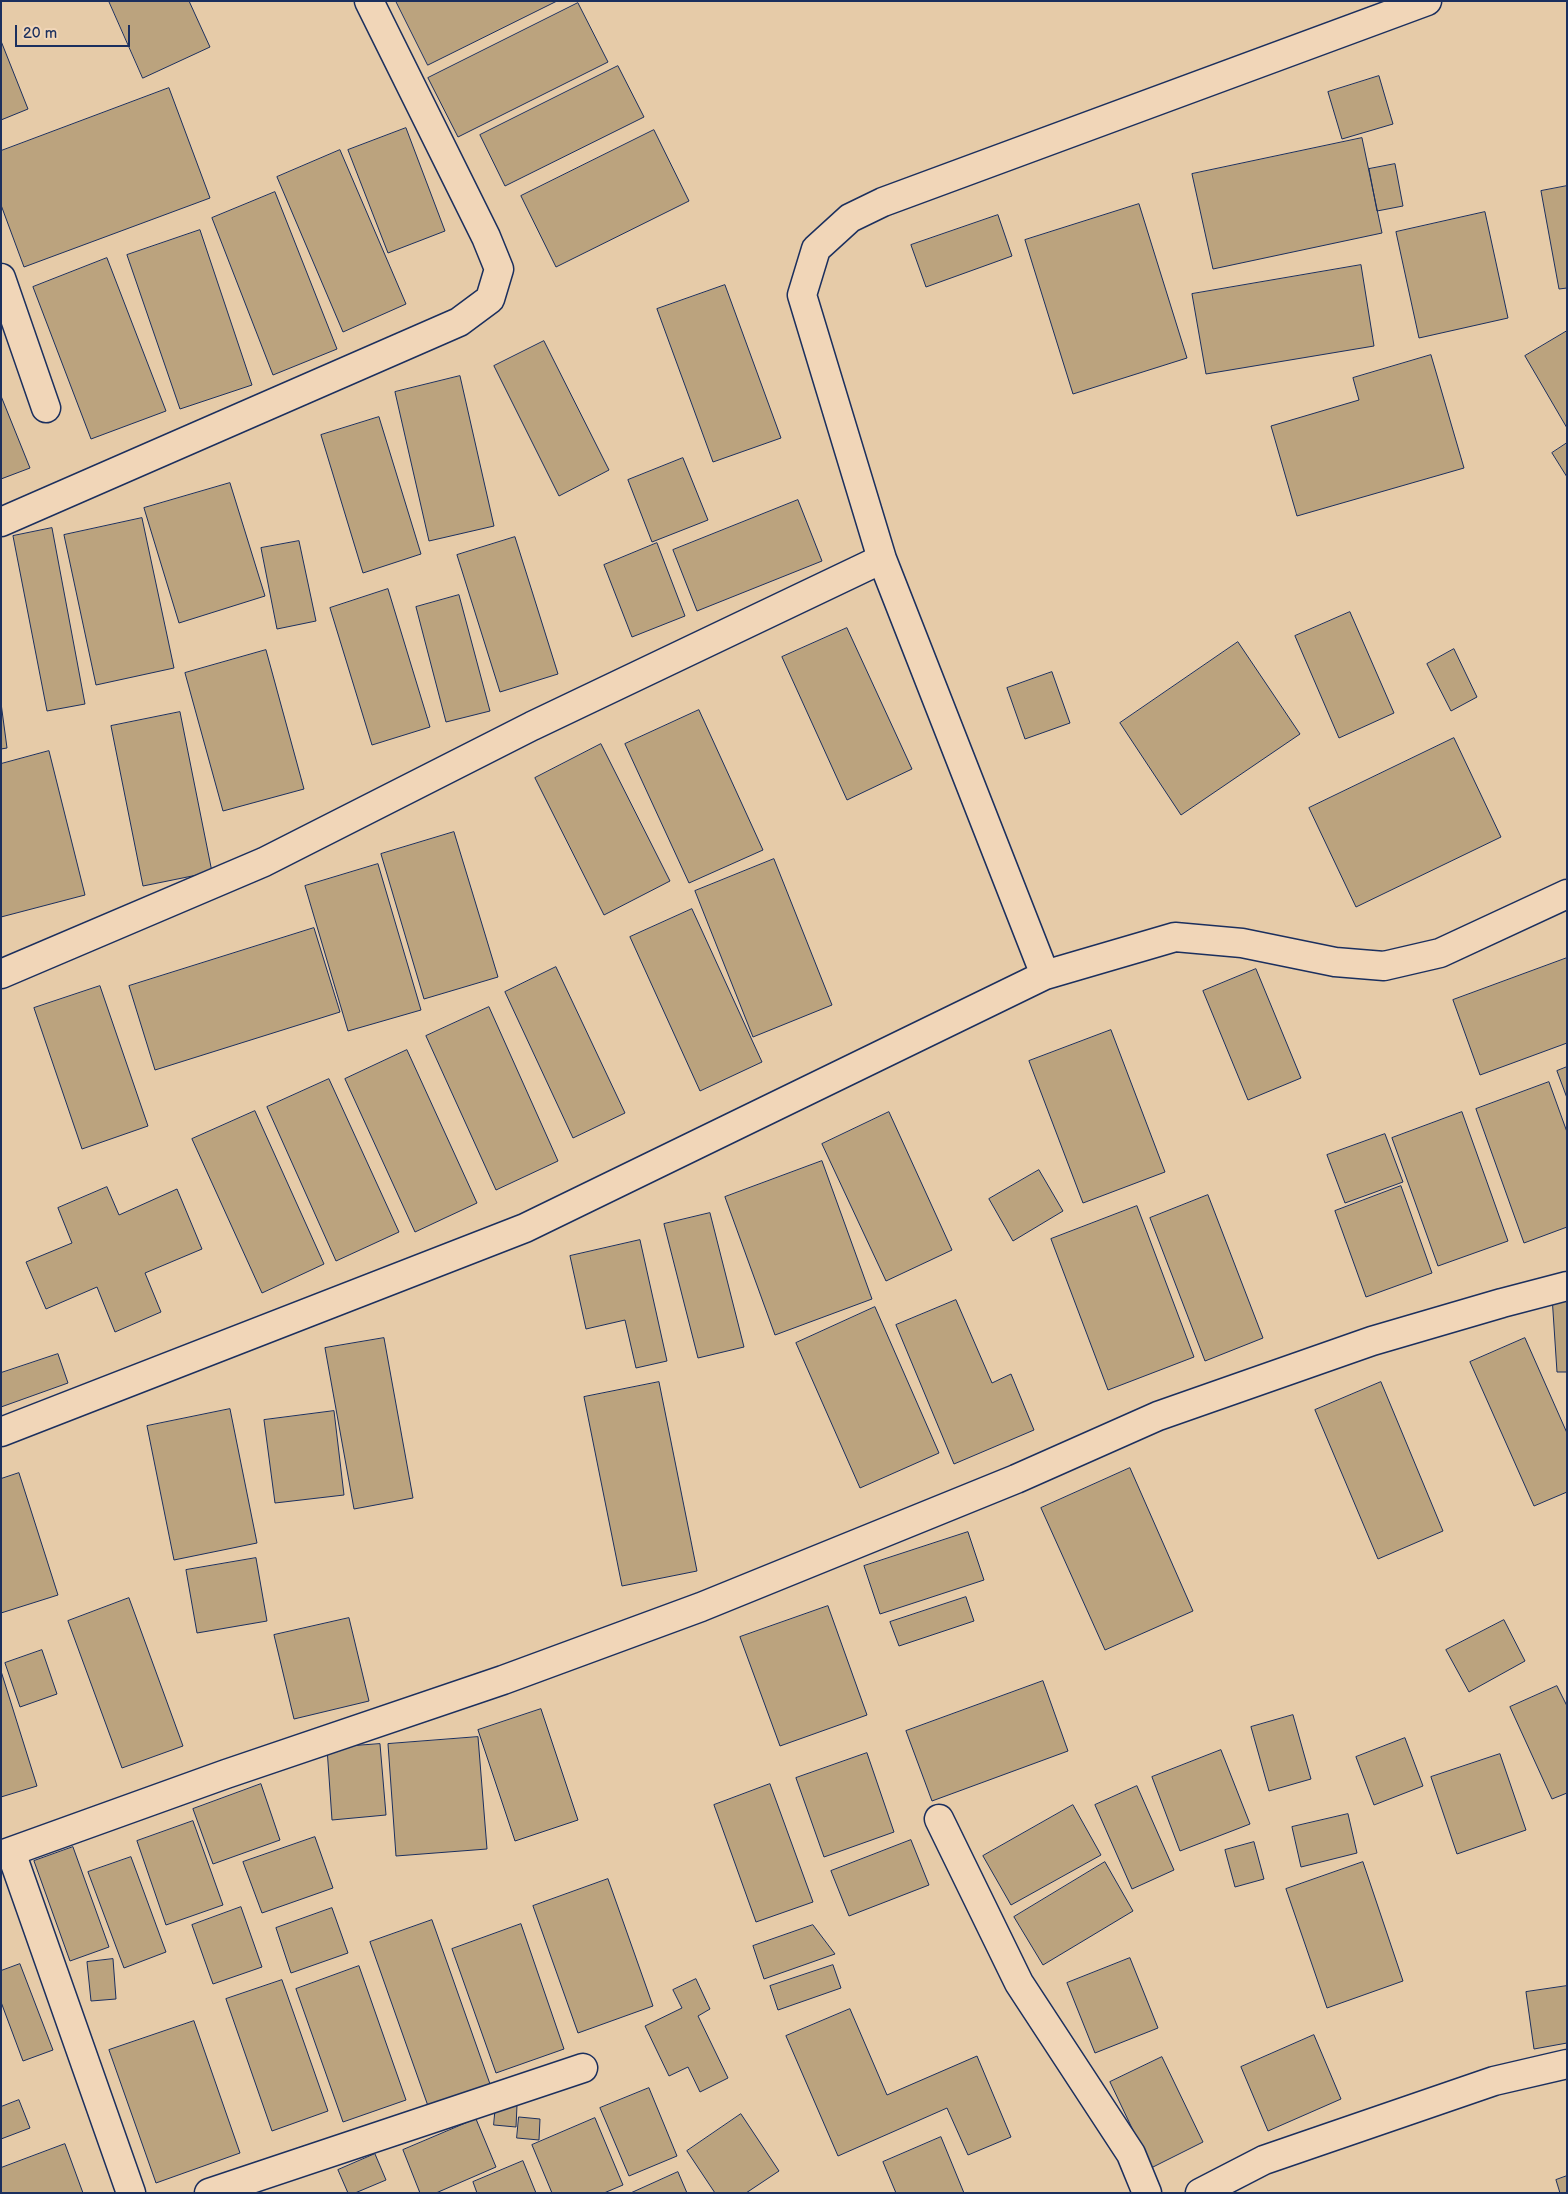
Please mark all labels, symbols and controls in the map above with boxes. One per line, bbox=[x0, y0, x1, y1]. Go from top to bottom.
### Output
scale bar bbox=[18, 15, 132, 47]
text: 20 m bbox=[23, 24, 57, 43]

